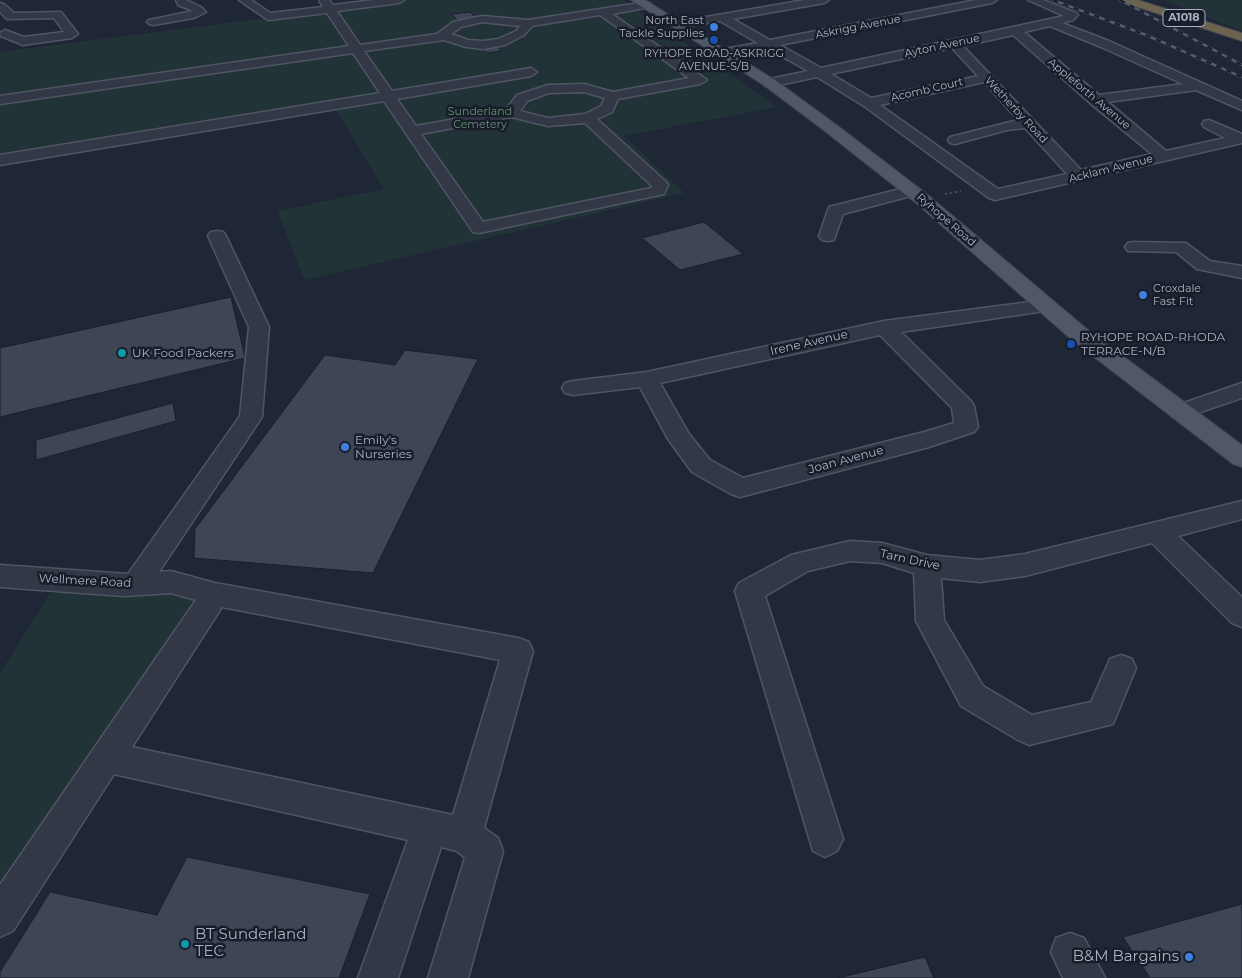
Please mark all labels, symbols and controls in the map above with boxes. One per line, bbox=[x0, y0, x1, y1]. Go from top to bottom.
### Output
road number: A1018 bbox=[1163, 10, 1205, 27]
street label: Askrigg Avenue bbox=[814, 12, 902, 42]
place label: North East Tackle Supplies bbox=[619, 14, 704, 40]
marker: North East Tackle Supplies bbox=[708, 21, 720, 33]
street label: Ayton Avenue bbox=[903, 32, 981, 60]
marker: RYHOPE ROAD-ASKRIGG AVENUE-S/B bbox=[708, 34, 720, 46]
place label: RYHOPE ROAD-ASKRIGG AVENUE-S/B bbox=[644, 47, 784, 73]
street label: Appleforth Avenue bbox=[1045, 56, 1133, 132]
street label: Wetherby Road bbox=[982, 74, 1050, 146]
street label: Acomb Court bbox=[890, 75, 964, 105]
park label: Sunderland Cemetery bbox=[448, 105, 512, 131]
street label: Acklam Avenue bbox=[1068, 152, 1154, 186]
street label: Ryhope Road bbox=[914, 191, 978, 249]
place label: Croxdale Fast Fit bbox=[1153, 282, 1201, 308]
marker: Croxdale Fast Fit bbox=[1137, 289, 1149, 301]
street label: Irene Avenue bbox=[769, 327, 849, 359]
place label: RYHOPE ROAD-RHODA TERRACE-N/B bbox=[1081, 330, 1225, 358]
marker: RYHOPE ROAD-RHODA TERRACE-N/B bbox=[1065, 338, 1077, 350]
place label: UK Food Packers bbox=[132, 346, 234, 360]
marker: UK Food Packers bbox=[116, 347, 128, 359]
place label: Emily's Nurseries bbox=[355, 433, 412, 461]
marker: Emily's Nurseries bbox=[339, 441, 351, 453]
street label: Joan Avenue bbox=[807, 443, 885, 477]
street label: Tarn Drive bbox=[879, 547, 941, 573]
street label: Wellmere Road bbox=[38, 571, 132, 591]
place label: BT Sunderland TEC bbox=[195, 926, 306, 961]
marker: BT Sunderland TEC bbox=[179, 938, 191, 950]
place label: B&M Bargains bbox=[1073, 948, 1179, 966]
marker: B&M Bargains bbox=[1183, 951, 1195, 963]

